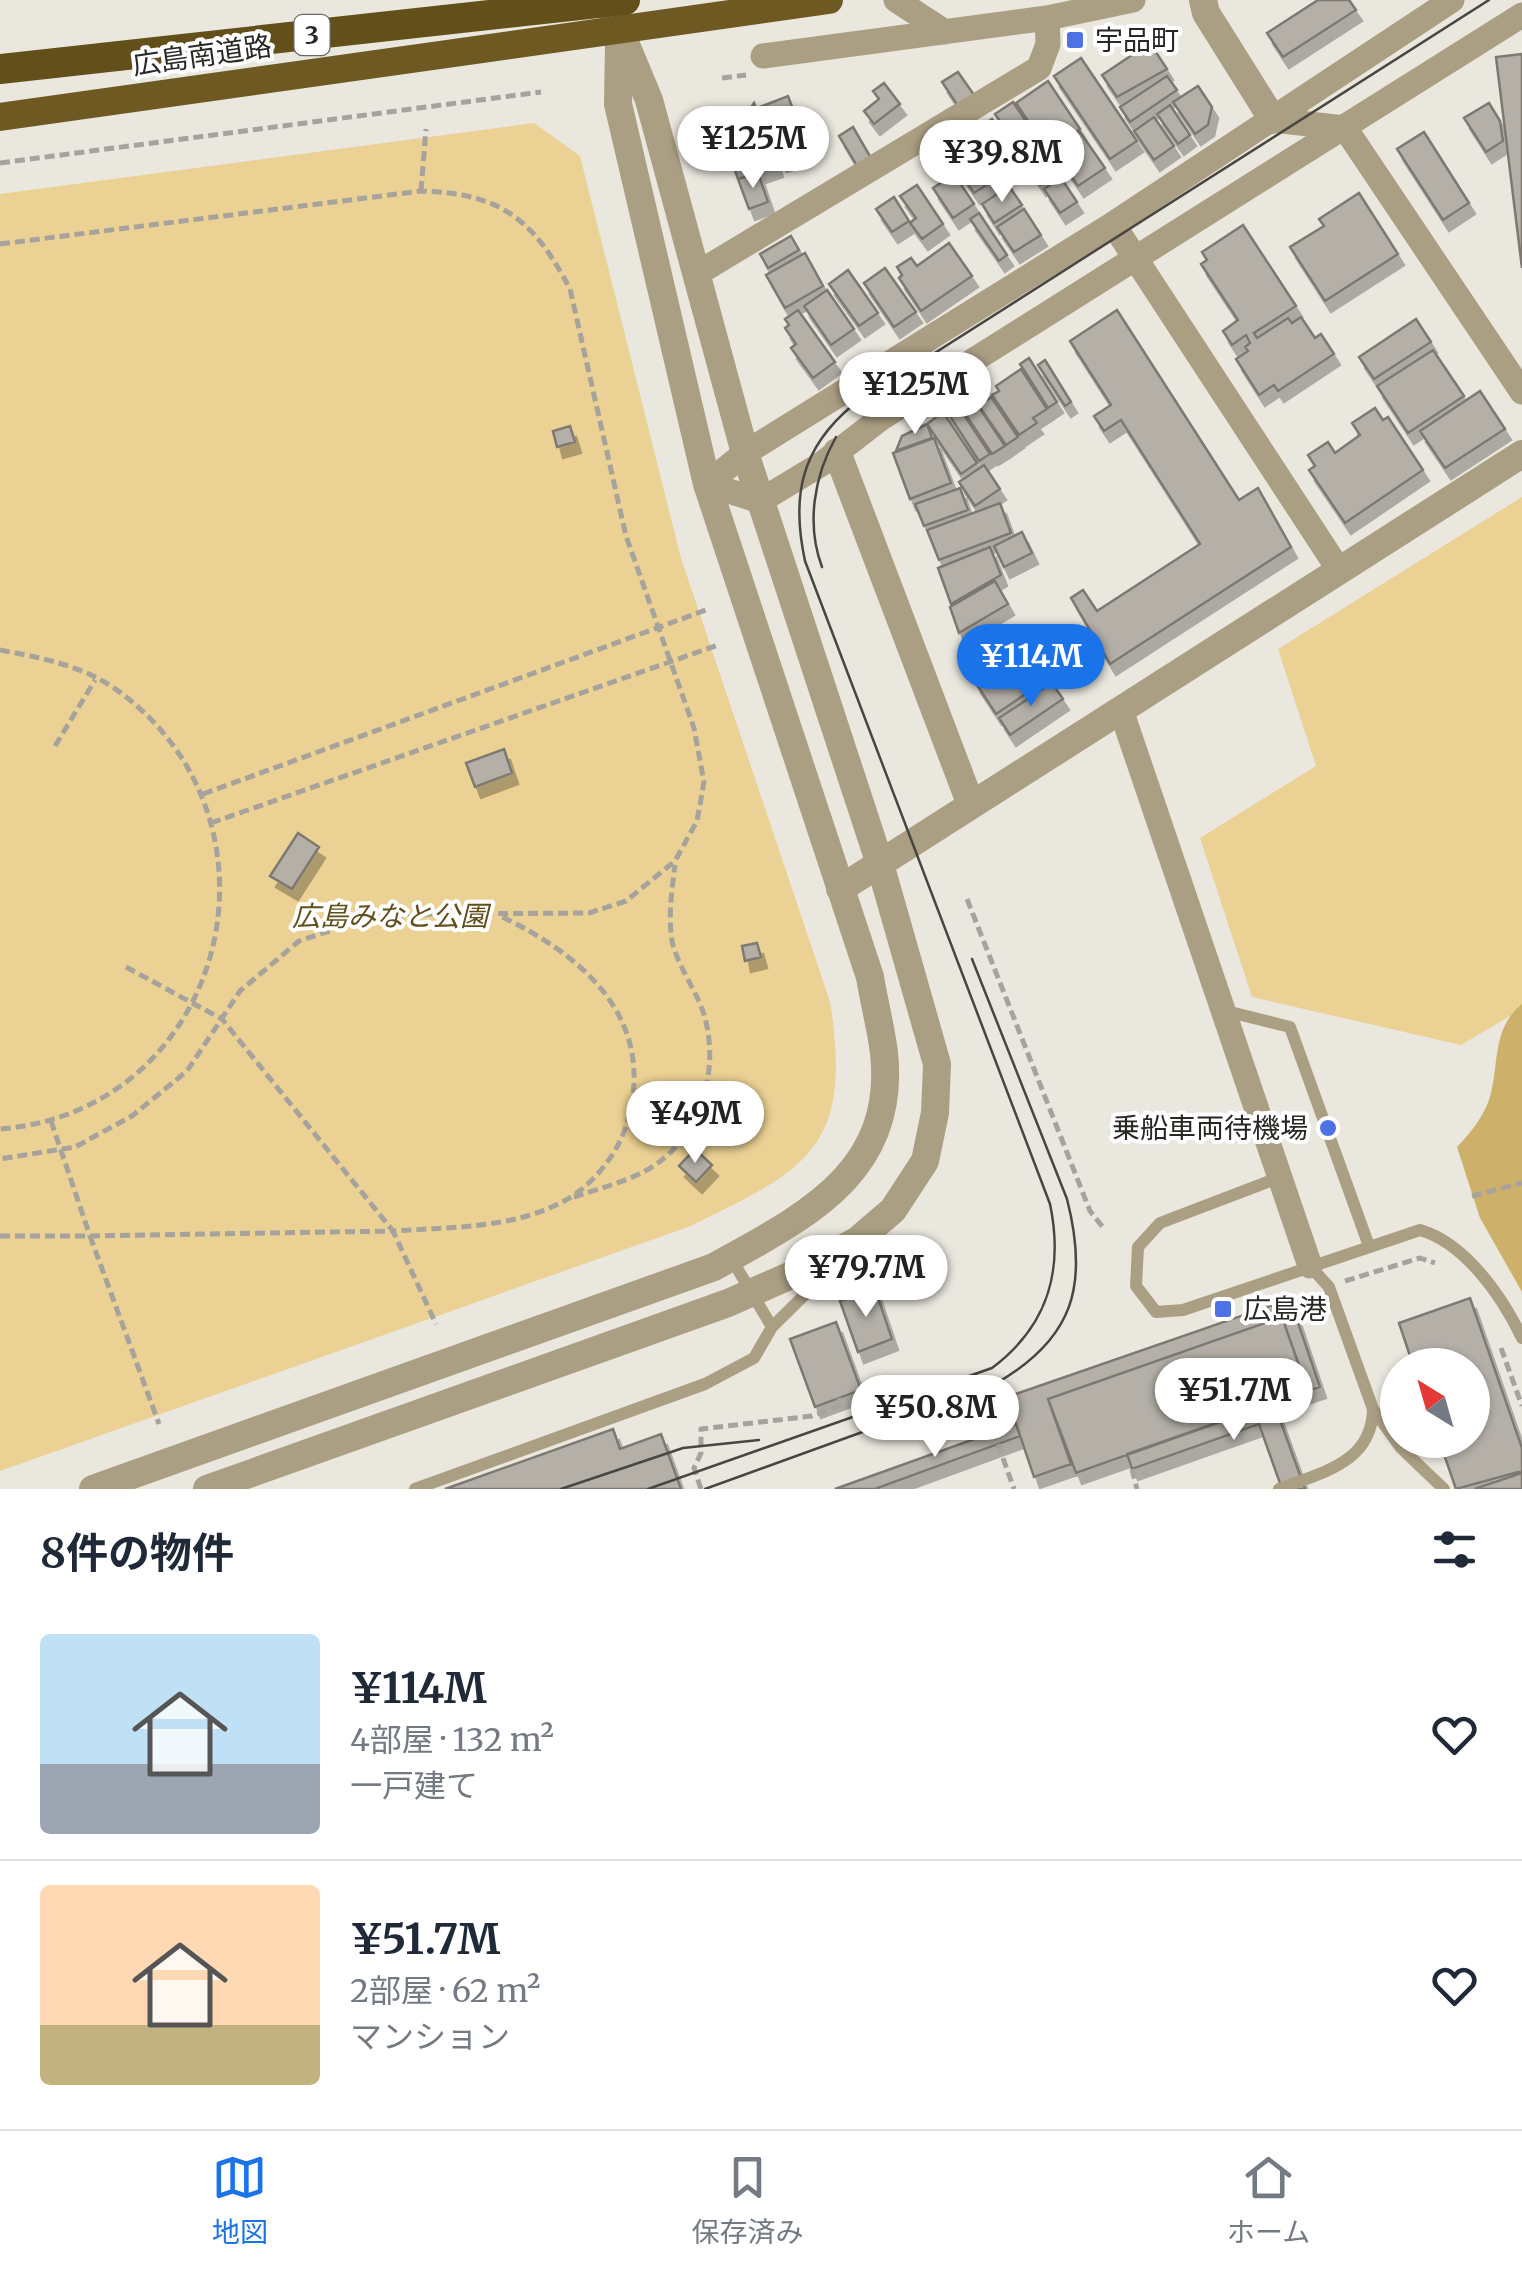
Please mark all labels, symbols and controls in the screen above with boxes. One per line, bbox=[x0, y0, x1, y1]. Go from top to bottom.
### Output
road number: 3 bbox=[294, 15, 330, 55]
place label: 宇品町 bbox=[1095, 22, 1179, 58]
street label: 広島南道路 bbox=[130, 27, 274, 83]
marker: 宇品町 bbox=[1064, 29, 1086, 51]
pin: ¥125M bbox=[683, 106, 823, 191]
text: ¥125M bbox=[699, 118, 807, 158]
pin: ¥39.8M bbox=[921, 120, 1083, 205]
text: ¥39.8M bbox=[941, 132, 1063, 172]
pin: ¥125M bbox=[845, 352, 985, 437]
text: ¥125M bbox=[861, 364, 969, 404]
pin: ¥114M bbox=[961, 624, 1101, 709]
text: ¥114M bbox=[979, 636, 1083, 676]
park label: 広島みなと公園 bbox=[292, 898, 492, 934]
pin: ¥49M bbox=[636, 1081, 754, 1166]
text: ¥49M bbox=[648, 1093, 742, 1133]
place label: 乗船車両待機場 bbox=[1112, 1110, 1308, 1146]
marker: 乗船車両待機場 bbox=[1317, 1117, 1339, 1139]
pin: ¥79.7M bbox=[785, 1235, 947, 1320]
text: ¥79.7M bbox=[807, 1247, 925, 1287]
place label: 広島港 bbox=[1243, 1291, 1327, 1327]
marker: 広島港 bbox=[1212, 1298, 1234, 1320]
north arrow bbox=[1380, 1348, 1490, 1458]
map controls bbox=[1380, 1348, 1490, 1458]
pin: ¥51.7M bbox=[1153, 1358, 1315, 1443]
text: ¥51.7M bbox=[1177, 1370, 1291, 1410]
pin: ¥50.8M bbox=[854, 1375, 1016, 1460]
text: ¥50.8M bbox=[873, 1387, 997, 1427]
icon: filters bbox=[1427, 1522, 1482, 1577]
text: 8件の物件 bbox=[40, 1527, 234, 1579]
text: ¥114M bbox=[350, 1662, 487, 1714]
icon: home bbox=[120, 1674, 240, 1794]
icon: heart bbox=[1427, 1707, 1482, 1762]
text: 4部屋 · 132 m² bbox=[350, 1720, 554, 1760]
text: 一戸建て bbox=[350, 1766, 478, 1806]
text: ¥51.7M bbox=[350, 1913, 500, 1965]
icon: home bbox=[120, 1925, 240, 2045]
icon: heart bbox=[1427, 1958, 1482, 2013]
text: 2部屋 · 62 m² bbox=[350, 1971, 540, 2011]
text: マンション bbox=[350, 2017, 510, 2057]
tab: 地図 bbox=[212, 2150, 268, 2250]
tab: 保存済み bbox=[691, 2150, 803, 2250]
tab: ホーム bbox=[1227, 2150, 1310, 2250]

